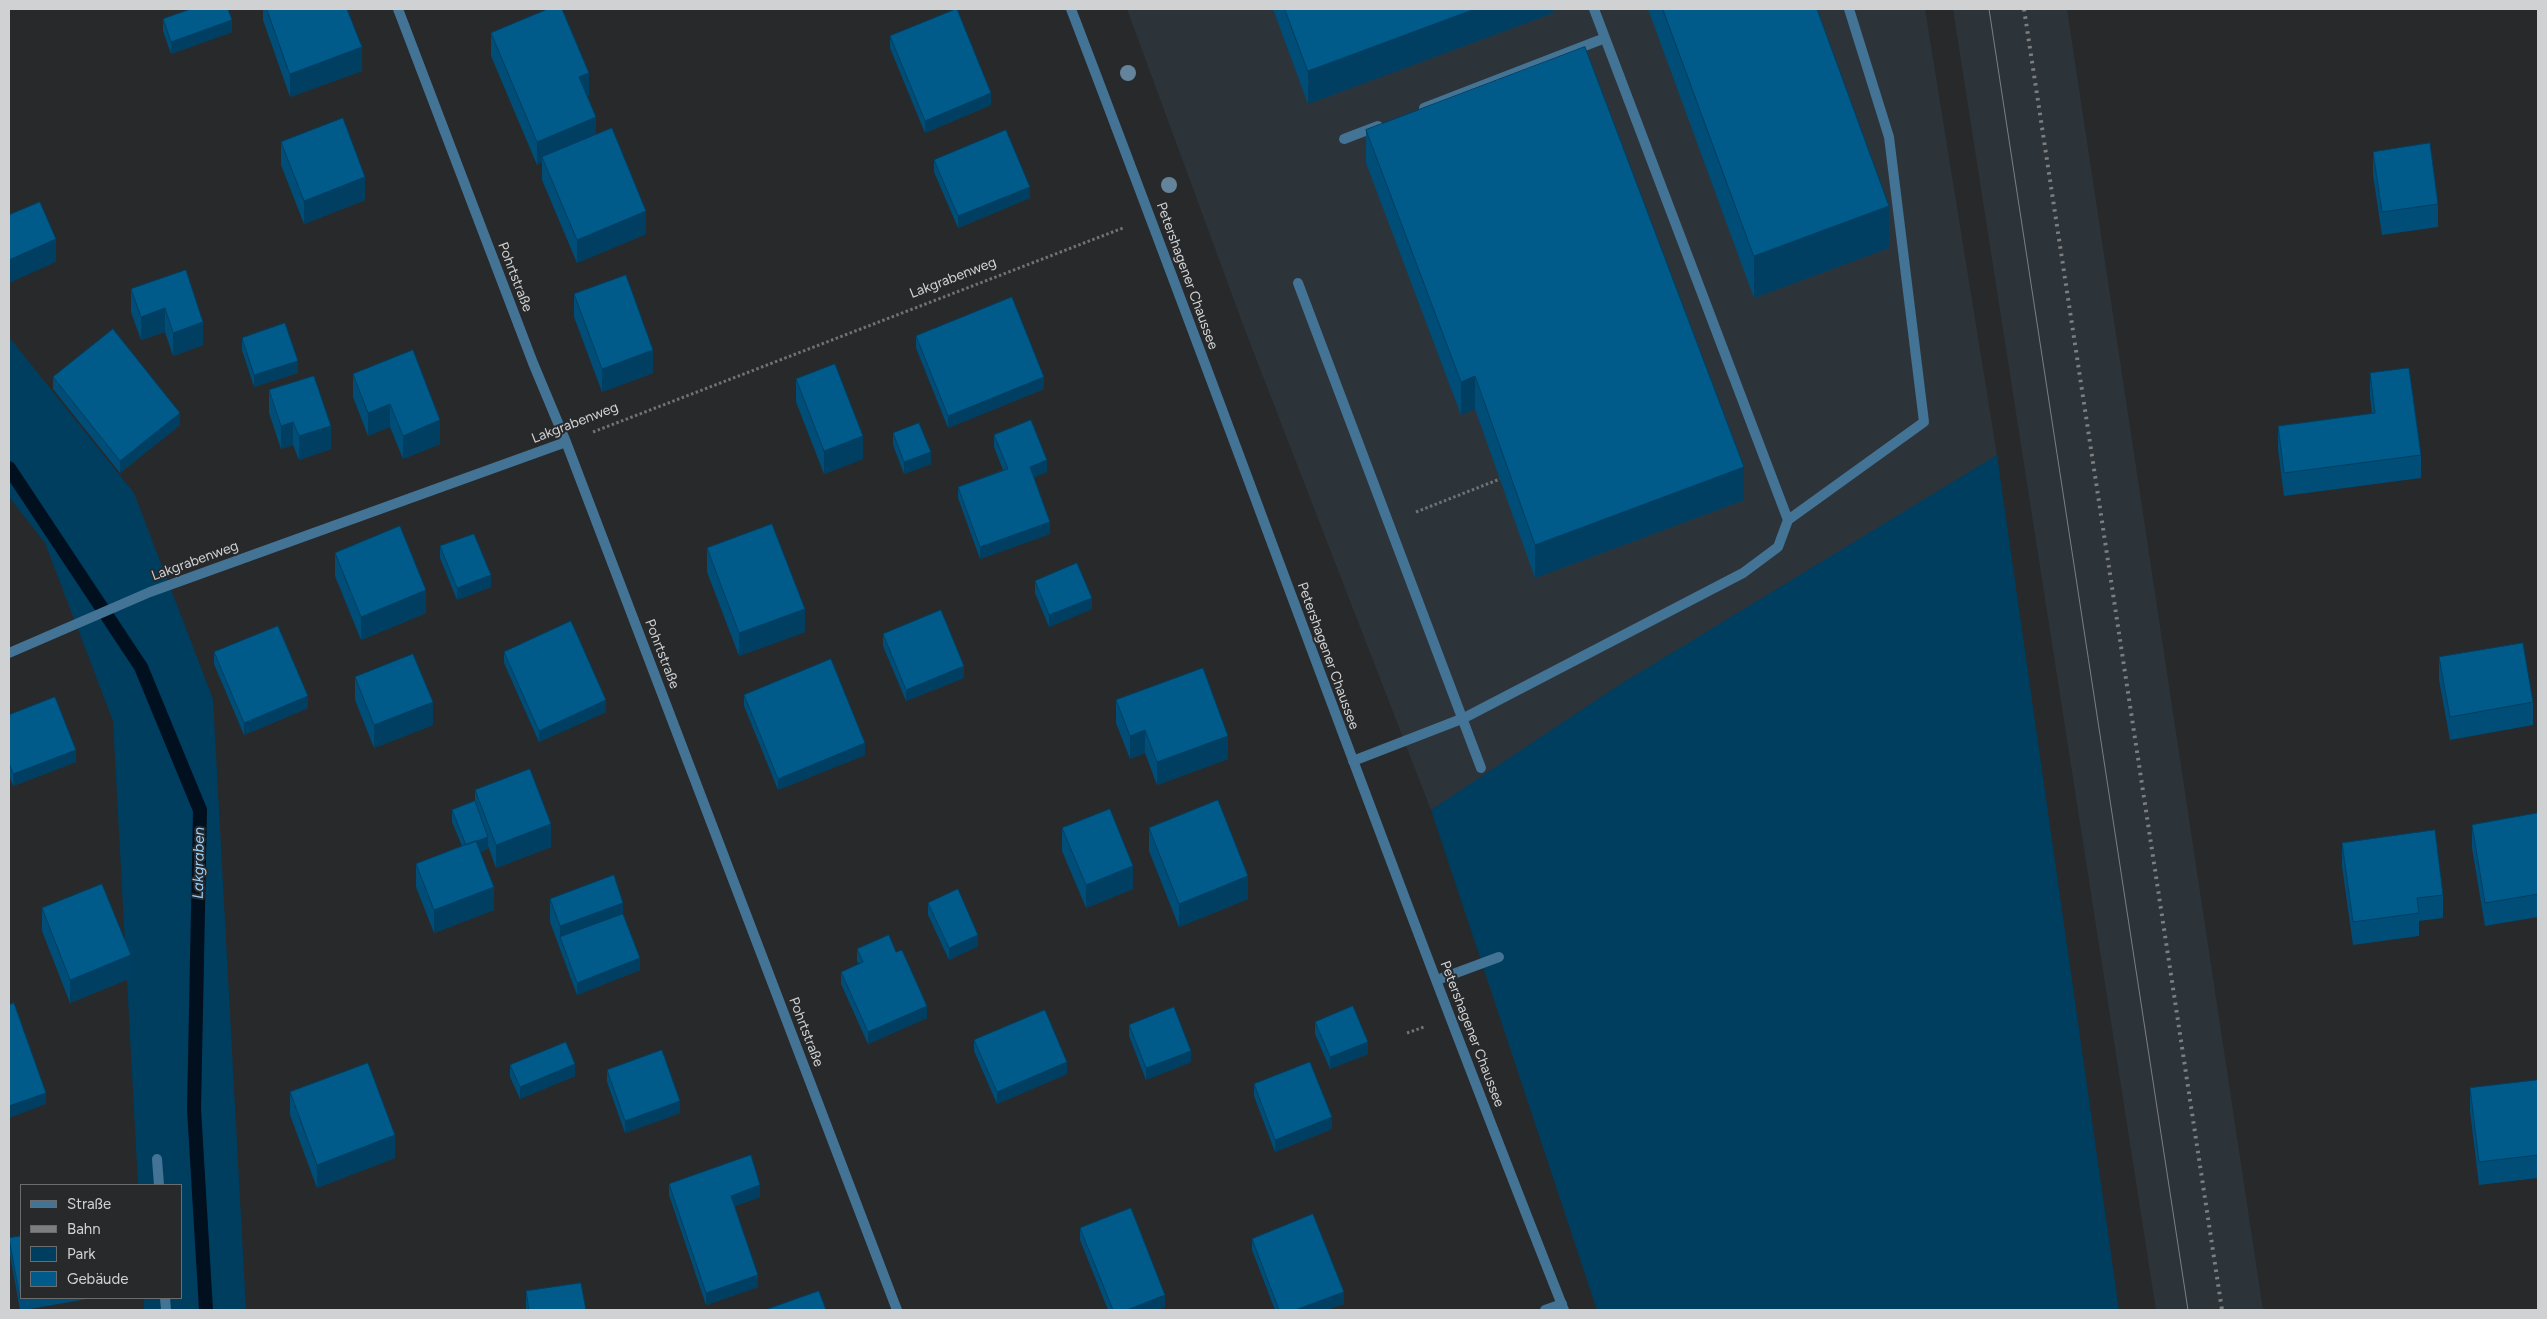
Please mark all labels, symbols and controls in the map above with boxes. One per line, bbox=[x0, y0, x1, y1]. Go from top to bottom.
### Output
street label: Petershagener Chaussee bbox=[1153, 200, 1221, 352]
street label: Pohrtstraße bbox=[494, 240, 536, 314]
street label: Lakgrabenweg bbox=[907, 254, 999, 302]
street label: Lakgrabenweg bbox=[529, 399, 621, 447]
street label: Lakgrabenweg bbox=[149, 537, 241, 585]
street label: Petershagener Chaussee bbox=[1294, 580, 1362, 732]
street label: Pohrtstraße bbox=[641, 617, 683, 691]
water label: Lakgraben bbox=[189, 827, 209, 899]
street label: Petershagener Chaussee bbox=[1436, 958, 1508, 1110]
street label: Pohrtstraße bbox=[785, 995, 827, 1069]
legend bbox=[20, 1184, 182, 1299]
text: Straße bbox=[67, 1195, 111, 1213]
text: Bahn bbox=[67, 1220, 101, 1238]
text: Park bbox=[67, 1245, 96, 1263]
text: Gebäude bbox=[67, 1270, 128, 1288]

